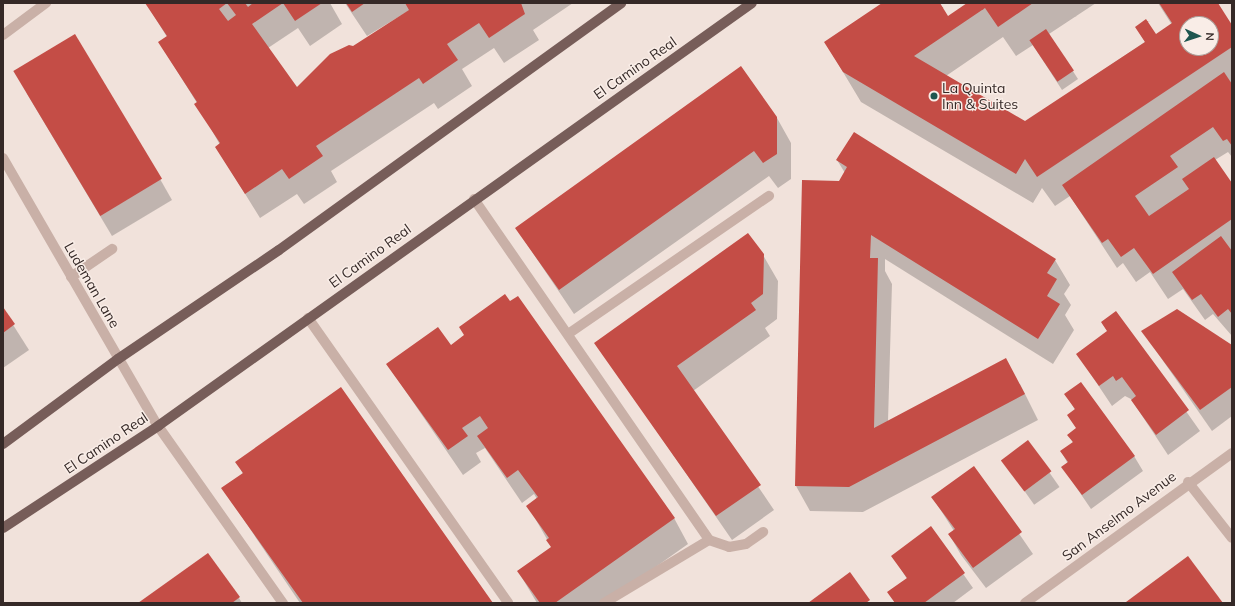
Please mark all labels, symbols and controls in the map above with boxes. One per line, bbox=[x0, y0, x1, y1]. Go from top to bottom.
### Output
north arrow bbox=[1179, 16, 1219, 56]
text: N bbox=[1203, 32, 1217, 41]
street label: El Camino Real bbox=[590, 33, 680, 103]
place label: La Quinta Inn & Suites bbox=[942, 80, 1018, 112]
marker: La Quinta Inn & Suites bbox=[929, 91, 939, 101]
street label: El Camino Real bbox=[326, 221, 414, 291]
street label: Ludeman Lane bbox=[61, 239, 123, 331]
street label: El Camino Real bbox=[61, 409, 151, 477]
street label: San Anselmo Avenue bbox=[1059, 468, 1179, 564]

